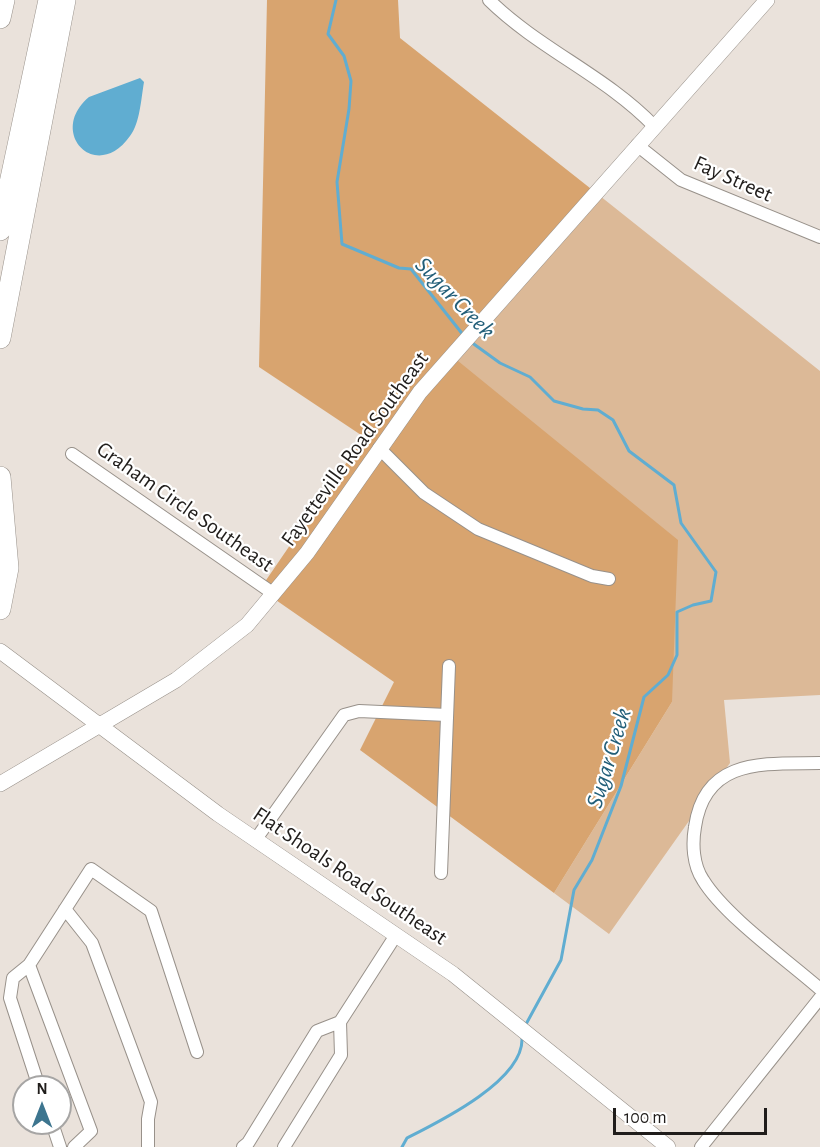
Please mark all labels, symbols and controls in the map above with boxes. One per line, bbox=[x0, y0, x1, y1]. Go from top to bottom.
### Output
street label: Fay Street bbox=[689, 150, 777, 208]
water label: Sugar Creek bbox=[409, 251, 501, 345]
street label: Fayetteville Road Southeast bbox=[275, 346, 435, 552]
street label: Graham Circle Southeast bbox=[91, 436, 279, 578]
water label: Sugar Creek bbox=[580, 705, 638, 811]
street label: Flat Shoals Road Southeast bbox=[248, 801, 452, 951]
north arrow bbox=[12, 1075, 72, 1135]
text: N bbox=[36, 1081, 48, 1097]
scale bar bbox=[616, 1096, 770, 1134]
text: 100 m bbox=[624, 1109, 667, 1127]

